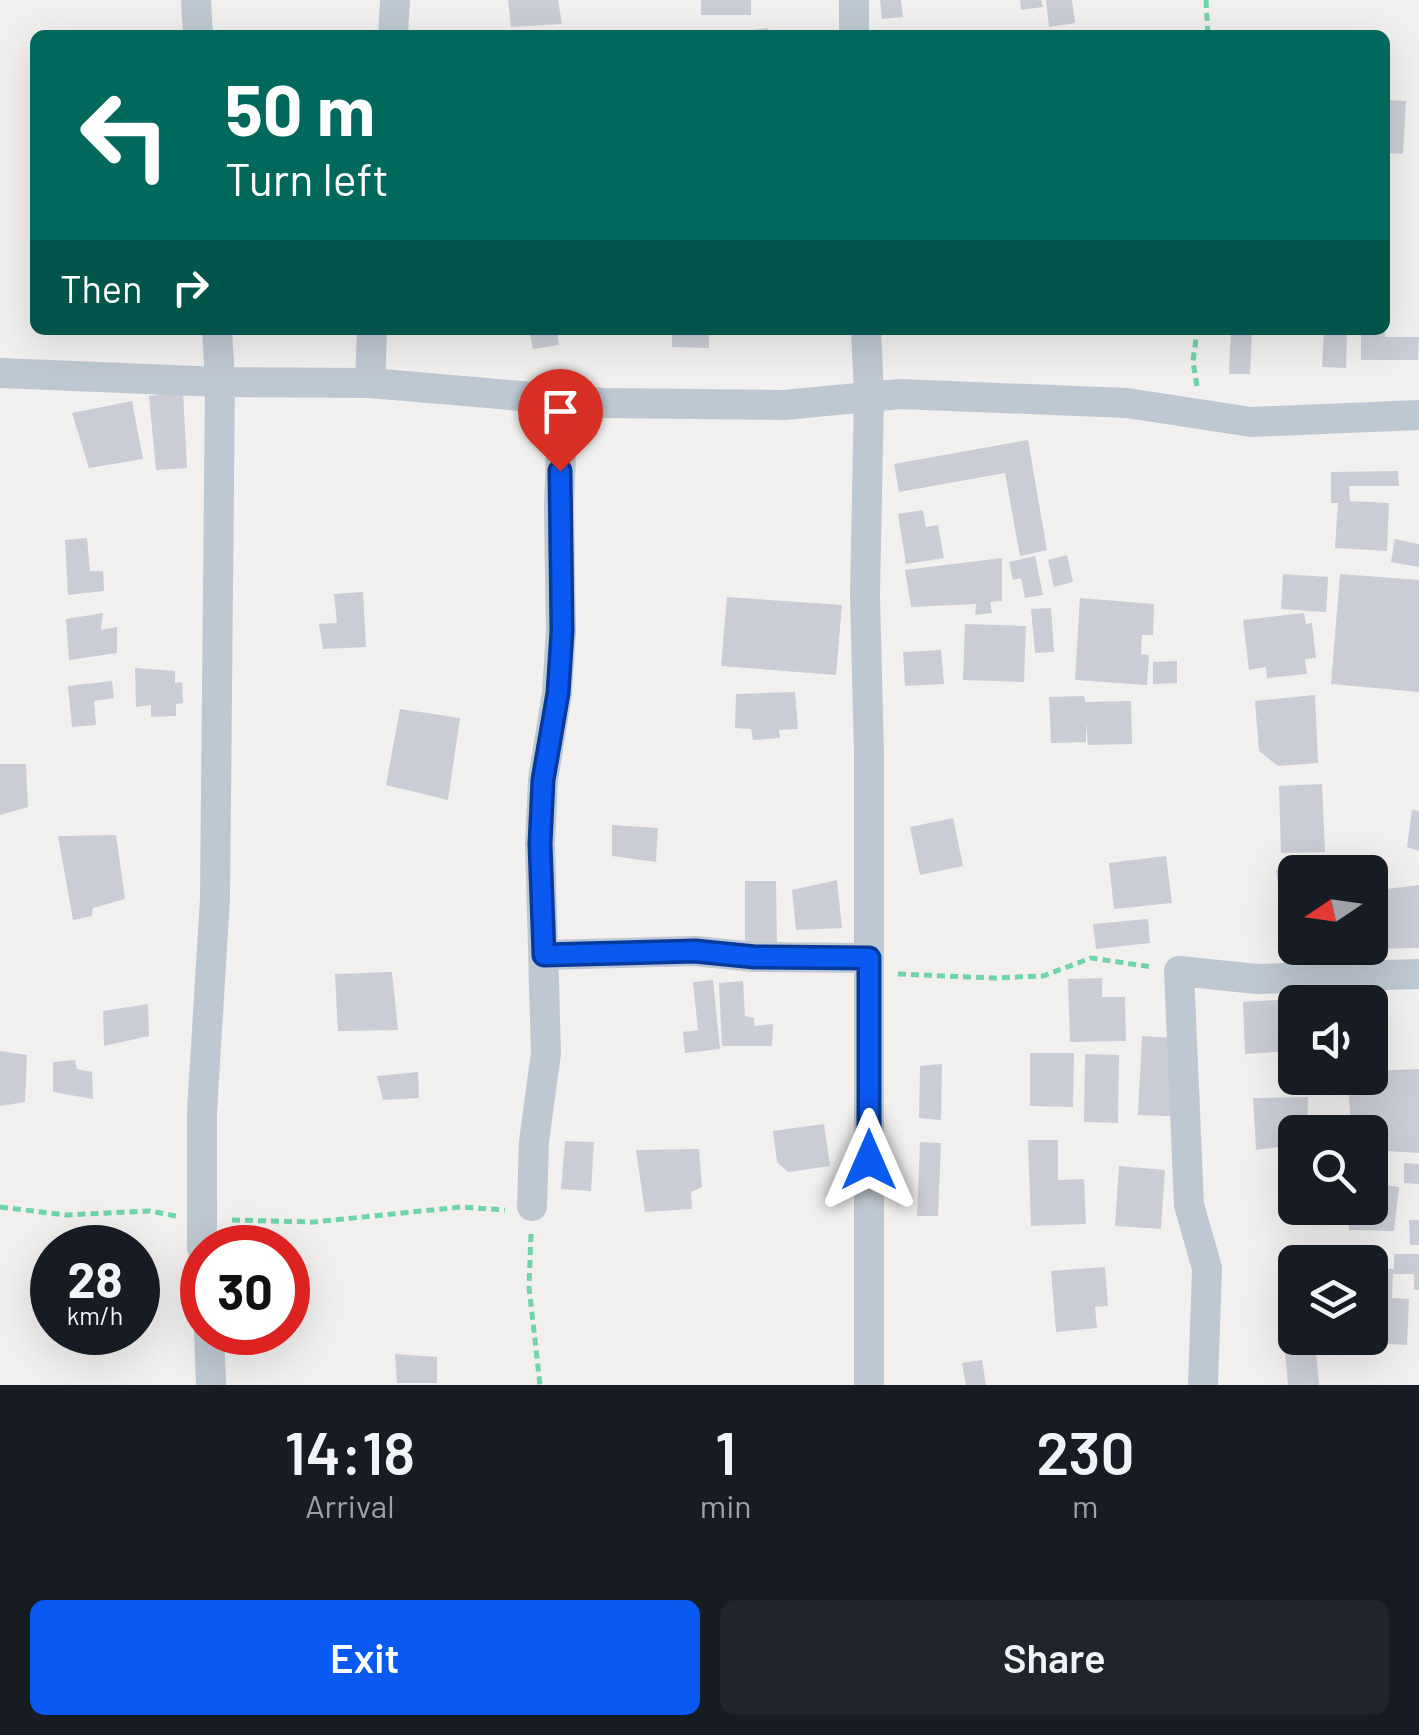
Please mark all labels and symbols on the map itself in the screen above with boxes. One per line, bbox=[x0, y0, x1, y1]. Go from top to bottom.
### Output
pin bbox=[518, 369, 603, 472]
north arrow bbox=[1278, 855, 1388, 965]
position arrow bbox=[817, 1108, 921, 1212]
speed limit sign: 30 bbox=[180, 1225, 310, 1355]

